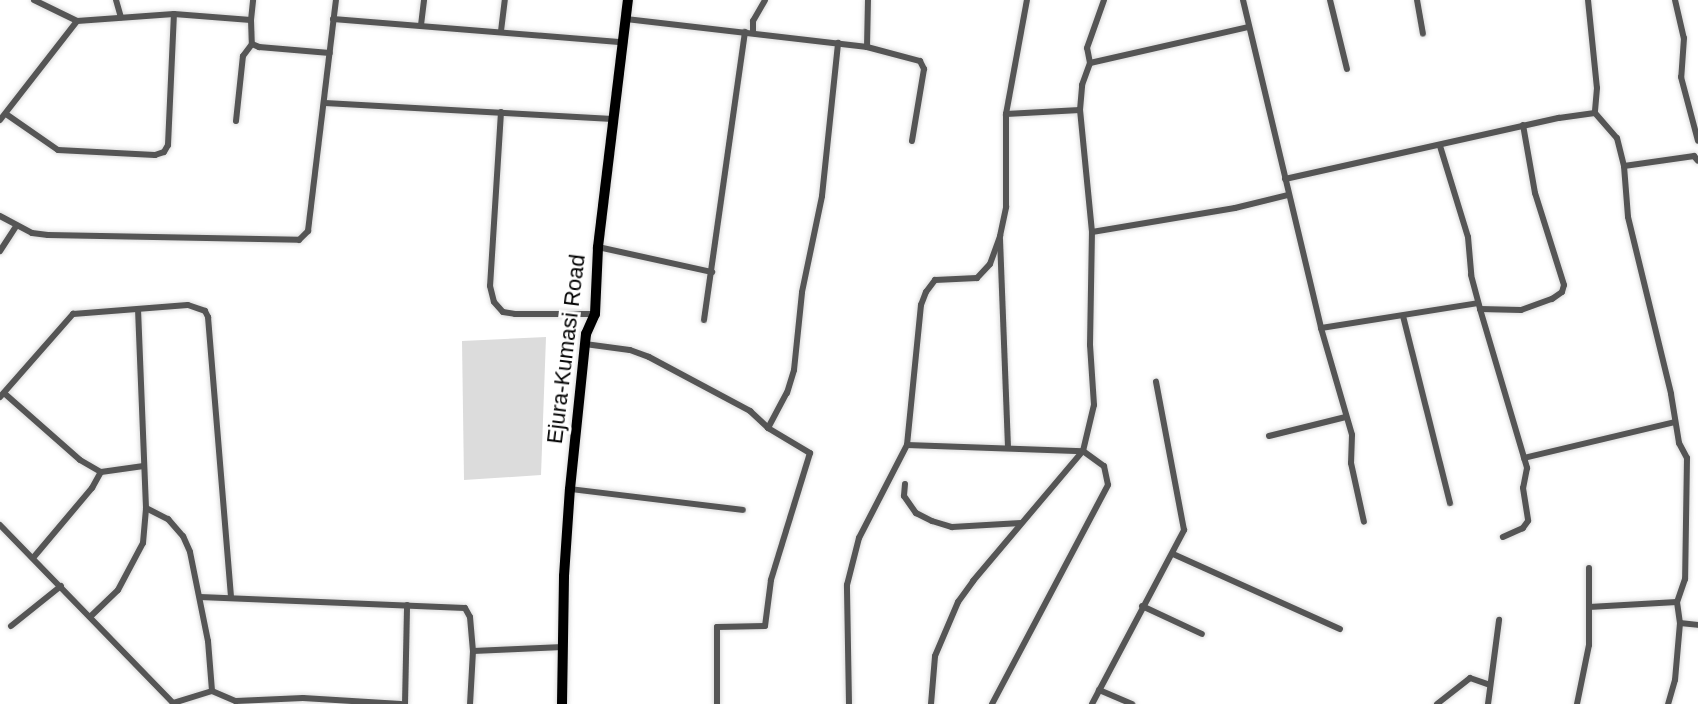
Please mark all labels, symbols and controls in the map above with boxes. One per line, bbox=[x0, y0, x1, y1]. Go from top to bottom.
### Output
street label: Ejura-Kumasi Road bbox=[541, 253, 591, 445]

